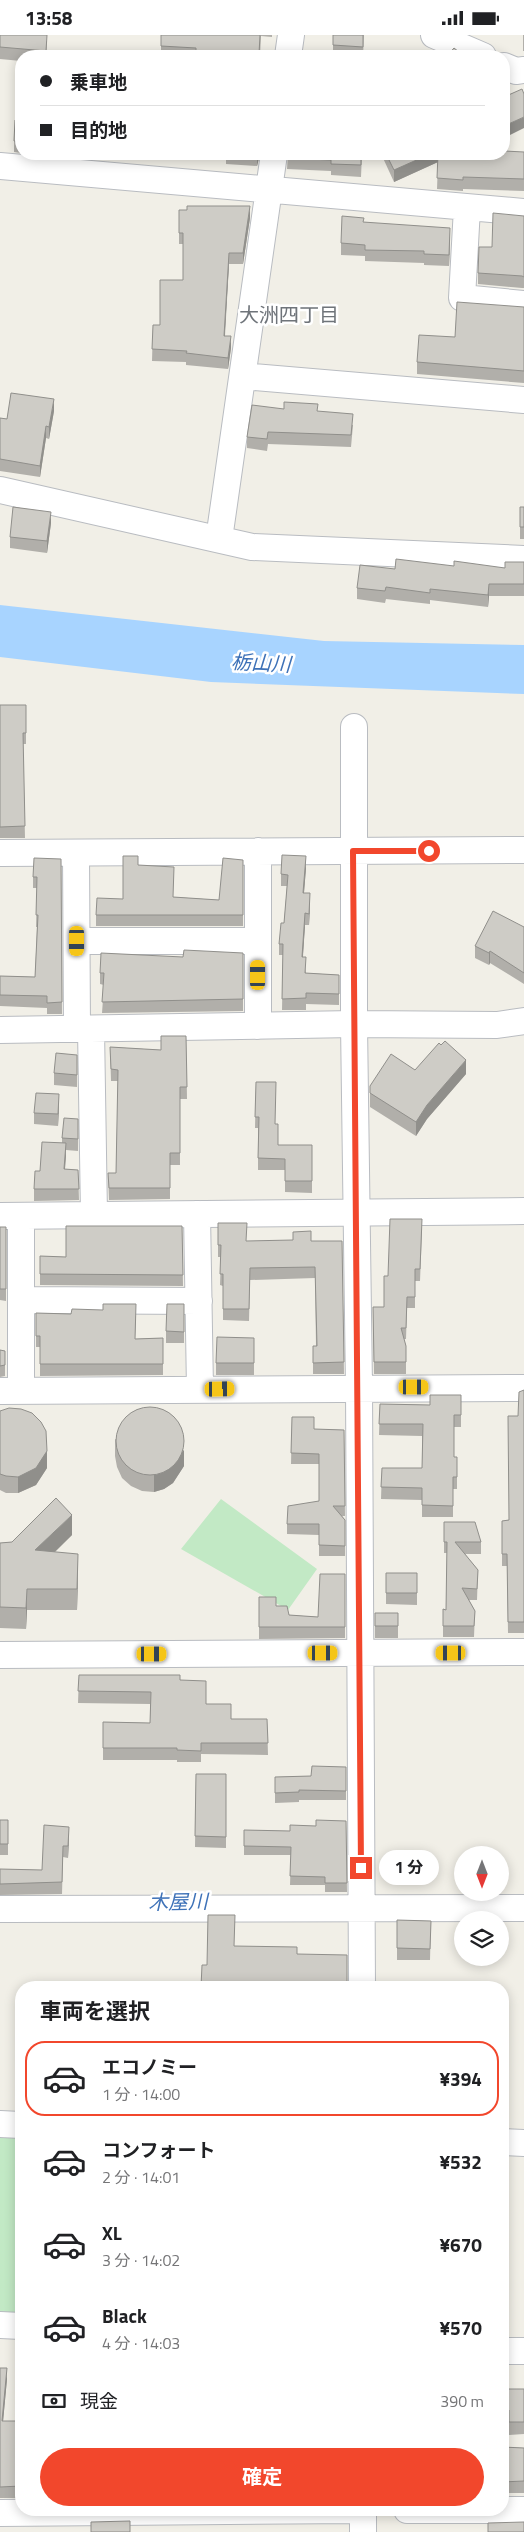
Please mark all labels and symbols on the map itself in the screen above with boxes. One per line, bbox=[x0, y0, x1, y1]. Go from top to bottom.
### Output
district label: 大洲四丁目 bbox=[239, 299, 339, 330]
water label: 栃山川 bbox=[230, 645, 294, 680]
route start bbox=[418, 840, 440, 862]
car bbox=[69, 926, 84, 956]
car bbox=[250, 960, 265, 990]
car bbox=[399, 1380, 429, 1395]
car bbox=[204, 1381, 235, 1397]
car bbox=[308, 1646, 338, 1661]
car bbox=[436, 1646, 466, 1661]
car bbox=[137, 1647, 167, 1662]
north arrow bbox=[454, 1846, 509, 1901]
callout: 1 分 bbox=[378, 1851, 438, 1885]
route end bbox=[350, 1857, 372, 1879]
water label: 木屋川 bbox=[148, 1885, 210, 1918]

